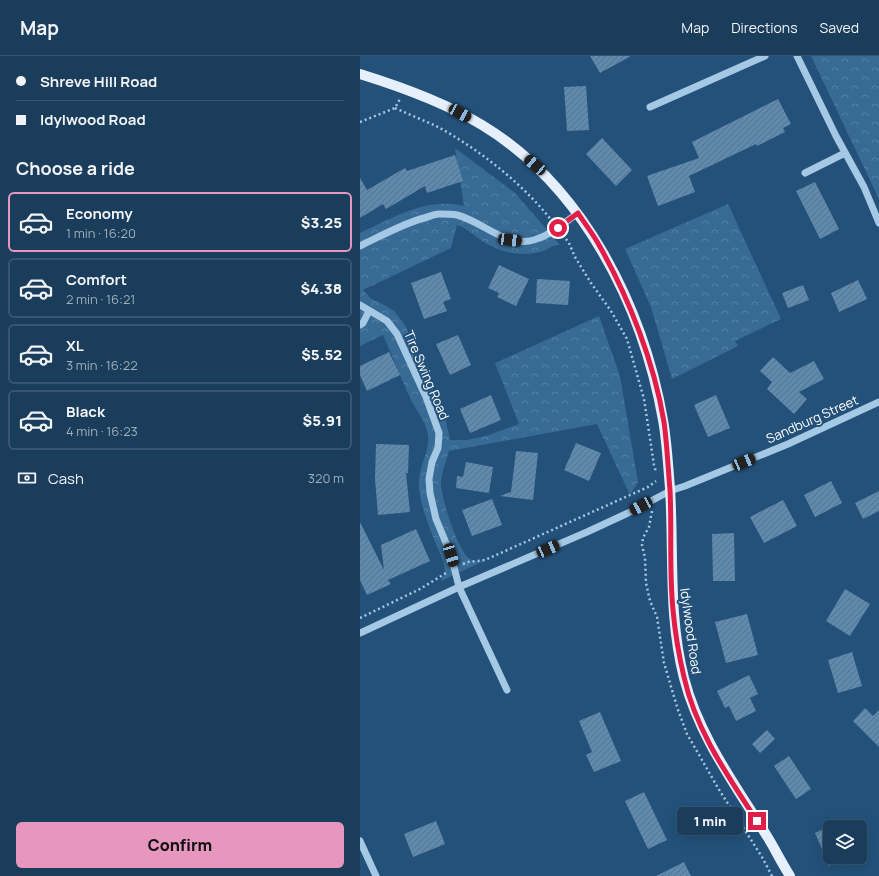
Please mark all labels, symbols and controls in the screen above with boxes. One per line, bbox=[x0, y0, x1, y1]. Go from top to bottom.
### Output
text: Map bbox=[20, 15, 59, 41]
text: Map bbox=[681, 18, 709, 37]
text: Directions bbox=[731, 18, 798, 37]
text: Saved bbox=[820, 18, 859, 37]
text: Shreve Hill Road bbox=[40, 71, 157, 92]
car bbox=[447, 102, 473, 124]
text: Idylwood Road bbox=[40, 109, 146, 130]
car bbox=[522, 153, 548, 177]
text: Choose a ride bbox=[16, 156, 135, 180]
text: Economy bbox=[66, 203, 133, 224]
icon: car bbox=[18, 204, 54, 240]
text: $3.25 bbox=[301, 212, 342, 233]
route start bbox=[549, 219, 567, 237]
text: 1 min · 16:20 bbox=[66, 224, 136, 242]
car bbox=[497, 233, 523, 247]
text: Comfort bbox=[66, 269, 127, 290]
icon: car bbox=[18, 270, 54, 306]
text: $4.38 bbox=[300, 278, 342, 299]
text: 2 min · 16:21 bbox=[66, 290, 135, 308]
street label: Tire Swing Road bbox=[400, 328, 454, 422]
text: XL bbox=[66, 335, 84, 356]
icon: car bbox=[18, 336, 54, 372]
text: $5.52 bbox=[301, 344, 342, 365]
text: 3 min · 16:22 bbox=[66, 356, 138, 374]
street label: Sandburg Street bbox=[763, 391, 861, 447]
text: Black bbox=[66, 401, 105, 422]
icon: car bbox=[18, 402, 54, 438]
text: $5.91 bbox=[303, 410, 342, 431]
text: 4 min · 16:23 bbox=[66, 422, 138, 440]
car bbox=[731, 452, 757, 472]
icon: cash bbox=[16, 467, 38, 489]
text: Cash bbox=[48, 468, 84, 489]
text: 320 m bbox=[308, 469, 344, 487]
car bbox=[628, 495, 654, 517]
car bbox=[535, 539, 561, 559]
car bbox=[442, 542, 460, 568]
street label: Idylwood Road bbox=[676, 587, 706, 675]
callout: 1 min bbox=[677, 807, 743, 835]
text: 1 min bbox=[694, 812, 726, 830]
route end bbox=[748, 812, 766, 830]
map controls bbox=[823, 820, 867, 864]
button: layers bbox=[823, 820, 867, 864]
button: Confirm bbox=[16, 822, 344, 868]

